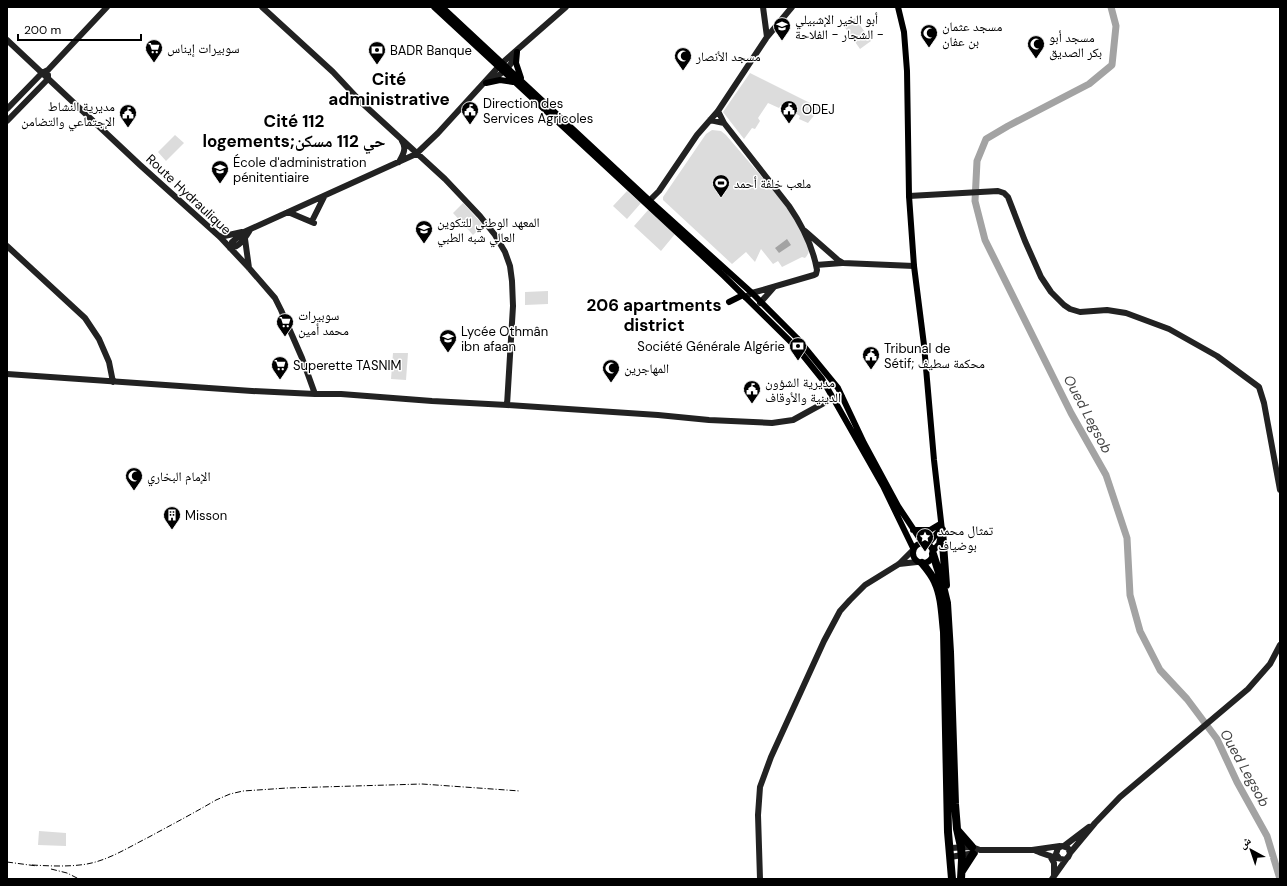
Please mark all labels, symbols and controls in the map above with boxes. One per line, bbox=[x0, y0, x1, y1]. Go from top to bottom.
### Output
place label: أبو الخير الإشبيلي الشجار - الفلاحة - bbox=[795, 11, 884, 43]
scale bar bbox=[18, 16, 141, 42]
school or university icon: أبو الخير الإشبيلي الشجار - الفلاحة - bbox=[772, 16, 792, 41]
place label: مسجد عثمان بن عفان bbox=[942, 18, 1002, 50]
text: 200 m bbox=[24, 22, 61, 38]
mosque icon: مسجد عثمان بن عفان bbox=[919, 23, 939, 48]
place label: مسجد أبو بكر الصديق bbox=[1049, 29, 1102, 61]
mosque icon: مسجد أبو بكر الصديق bbox=[1026, 34, 1046, 59]
supermarket icon: سوبيرات إيناس bbox=[144, 38, 164, 63]
place label: سوبيرات إيناس bbox=[167, 40, 240, 57]
bank icon: BADR Banque bbox=[367, 40, 387, 65]
place label: BADR Banque bbox=[390, 42, 472, 59]
mosque icon: مسجد الأنصار bbox=[673, 46, 693, 71]
place label: مسجد الأنصار bbox=[695, 48, 761, 65]
district label: Cité administrative bbox=[328, 68, 450, 110]
place label: Direction des Services Agricoles bbox=[483, 95, 593, 127]
place label: مديرية النشاط الإجتماعي والتضامن bbox=[21, 98, 115, 132]
public building icon: ODEJ bbox=[779, 99, 799, 124]
public building icon: Direction des Services Agricoles bbox=[460, 100, 480, 125]
place label: ODEJ bbox=[802, 101, 835, 118]
public building icon: مديرية النشاط الإجتماعي والتضامن bbox=[118, 103, 138, 128]
district label: Cité 112 logements;حي 112 مسكن bbox=[202, 110, 386, 155]
street label: Route Hydraulique bbox=[143, 151, 235, 238]
place label: École d'administration pénitentiaire bbox=[233, 153, 366, 186]
school or university icon: École d'administration pénitentiaire bbox=[210, 159, 230, 184]
sports icon: ملعب خلفة أحمد bbox=[711, 173, 731, 198]
place label: ملعب خلفة أحمد bbox=[734, 175, 811, 192]
place label: المعهد الوطني للتكوين العالي شبه الطبي bbox=[437, 214, 540, 248]
school or university icon: المعهد الوطني للتكوين العالي شبه الطبي bbox=[414, 219, 434, 244]
district label: 206 apartments district bbox=[587, 294, 721, 336]
place label: سوبيرات محمد أمين bbox=[298, 307, 349, 339]
supermarket icon: سوبيرات محمد أمين bbox=[275, 312, 295, 337]
place label: Lycée Othmân ibn afaan bbox=[461, 323, 548, 355]
school or university icon: Lycée Othmân ibn afaan bbox=[438, 328, 458, 353]
bank icon: Société Générale Algérie bbox=[788, 336, 808, 361]
place label: Société Générale Algérie bbox=[637, 338, 785, 355]
place label: Tribunal de Sétif; محكمة سطيف bbox=[884, 340, 985, 372]
public building icon: Tribunal de Sétif; محكمة سطيف bbox=[861, 345, 881, 370]
supermarket icon: Superette TASNIM bbox=[270, 355, 290, 380]
place label: Superette TASNIM bbox=[293, 357, 402, 374]
mosque icon: المهاجرين bbox=[601, 358, 621, 383]
place label: المهاجرين bbox=[624, 360, 669, 377]
water label: Oued Legsob bbox=[1060, 372, 1116, 457]
place label: مديرية الشؤون الدينية والأوقاف bbox=[765, 374, 841, 406]
public building icon: مديرية الشؤون الدينية والأوقاف bbox=[742, 379, 762, 404]
mosque icon: الإمام البخاري bbox=[124, 466, 144, 491]
place label: الإمام البخاري bbox=[147, 468, 211, 487]
building icon: Misson bbox=[162, 505, 182, 530]
place label: Misson bbox=[185, 507, 227, 524]
place label: تمثال محمد بوضياف bbox=[938, 522, 993, 554]
place icon: تمثال محمد بوضياف bbox=[915, 527, 935, 552]
water label: Oued Legsob bbox=[1216, 726, 1274, 810]
north arrow bbox=[1231, 830, 1271, 870]
text: ش bbox=[1236, 833, 1254, 852]

